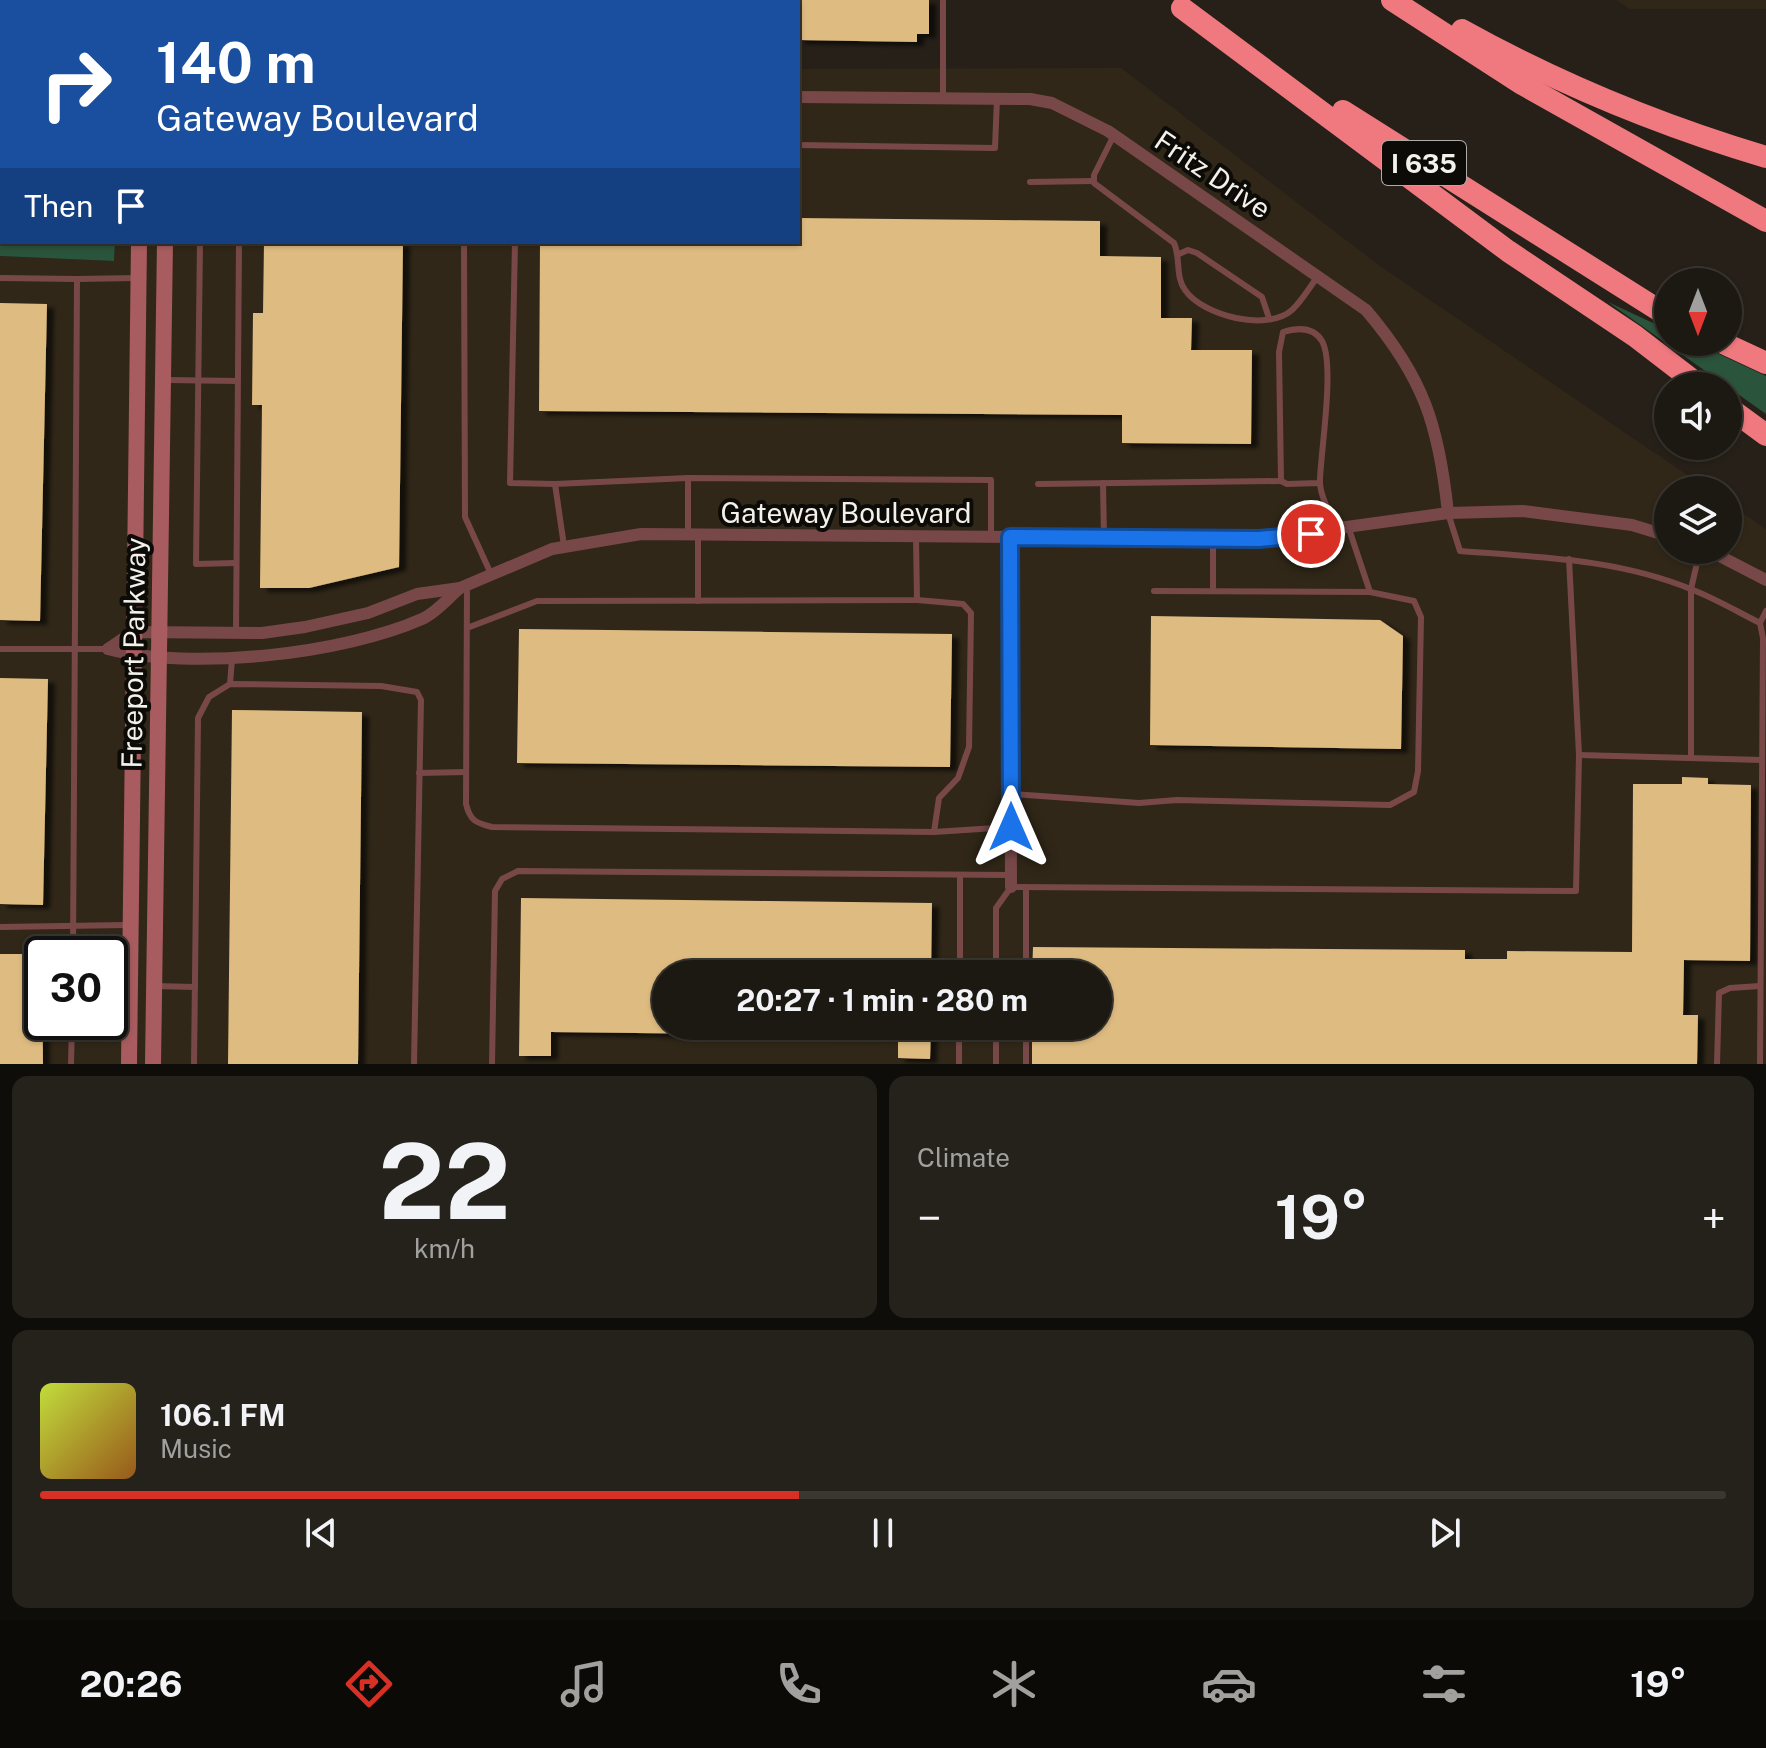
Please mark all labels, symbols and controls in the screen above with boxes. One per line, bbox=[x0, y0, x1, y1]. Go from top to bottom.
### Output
text: 140 m bbox=[156, 30, 316, 96]
icon: right bbox=[24, 32, 128, 136]
text: Gateway Boulevard bbox=[156, 97, 479, 139]
street label: Fritz Drive bbox=[1149, 123, 1277, 225]
road number: I 635 bbox=[1382, 141, 1466, 185]
icon: arrive bbox=[109, 184, 153, 228]
text: Then bbox=[24, 188, 93, 224]
north arrow bbox=[1654, 268, 1742, 356]
map controls bbox=[1654, 268, 1742, 564]
button: sound bbox=[1654, 372, 1742, 460]
button: layers bbox=[1654, 476, 1742, 564]
street label: Gateway Boulevard bbox=[721, 496, 971, 529]
pin bbox=[1277, 500, 1345, 568]
icon: arrive bbox=[1289, 512, 1333, 556]
street label: Freeport Parkway bbox=[114, 537, 152, 769]
position arrow bbox=[969, 785, 1053, 869]
speed limit sign: 30 bbox=[24, 936, 128, 1040]
text: 20:27 · 1 min · 280 m bbox=[736, 982, 1028, 1018]
text: 22 bbox=[378, 1120, 511, 1242]
text: Climate bbox=[917, 1142, 1010, 1173]
text: 19° bbox=[1275, 1182, 1368, 1253]
text: − bbox=[917, 1192, 941, 1244]
text: + bbox=[1702, 1192, 1726, 1244]
text: km/h bbox=[414, 1233, 475, 1264]
text: 106.1 FM bbox=[160, 1397, 286, 1433]
text: Music bbox=[160, 1433, 232, 1464]
icon: previous bbox=[299, 1511, 343, 1555]
icon: pause bbox=[861, 1511, 905, 1555]
icon: next bbox=[1423, 1511, 1467, 1555]
icon: directions bbox=[341, 1656, 397, 1712]
icon: music bbox=[556, 1656, 612, 1712]
icon: phone bbox=[771, 1656, 827, 1712]
icon: climate bbox=[986, 1656, 1042, 1712]
icon: car bbox=[1201, 1656, 1257, 1712]
icon: filters bbox=[1416, 1656, 1472, 1712]
text: 20:26 bbox=[79, 1663, 183, 1705]
text: 19° bbox=[1630, 1663, 1687, 1705]

